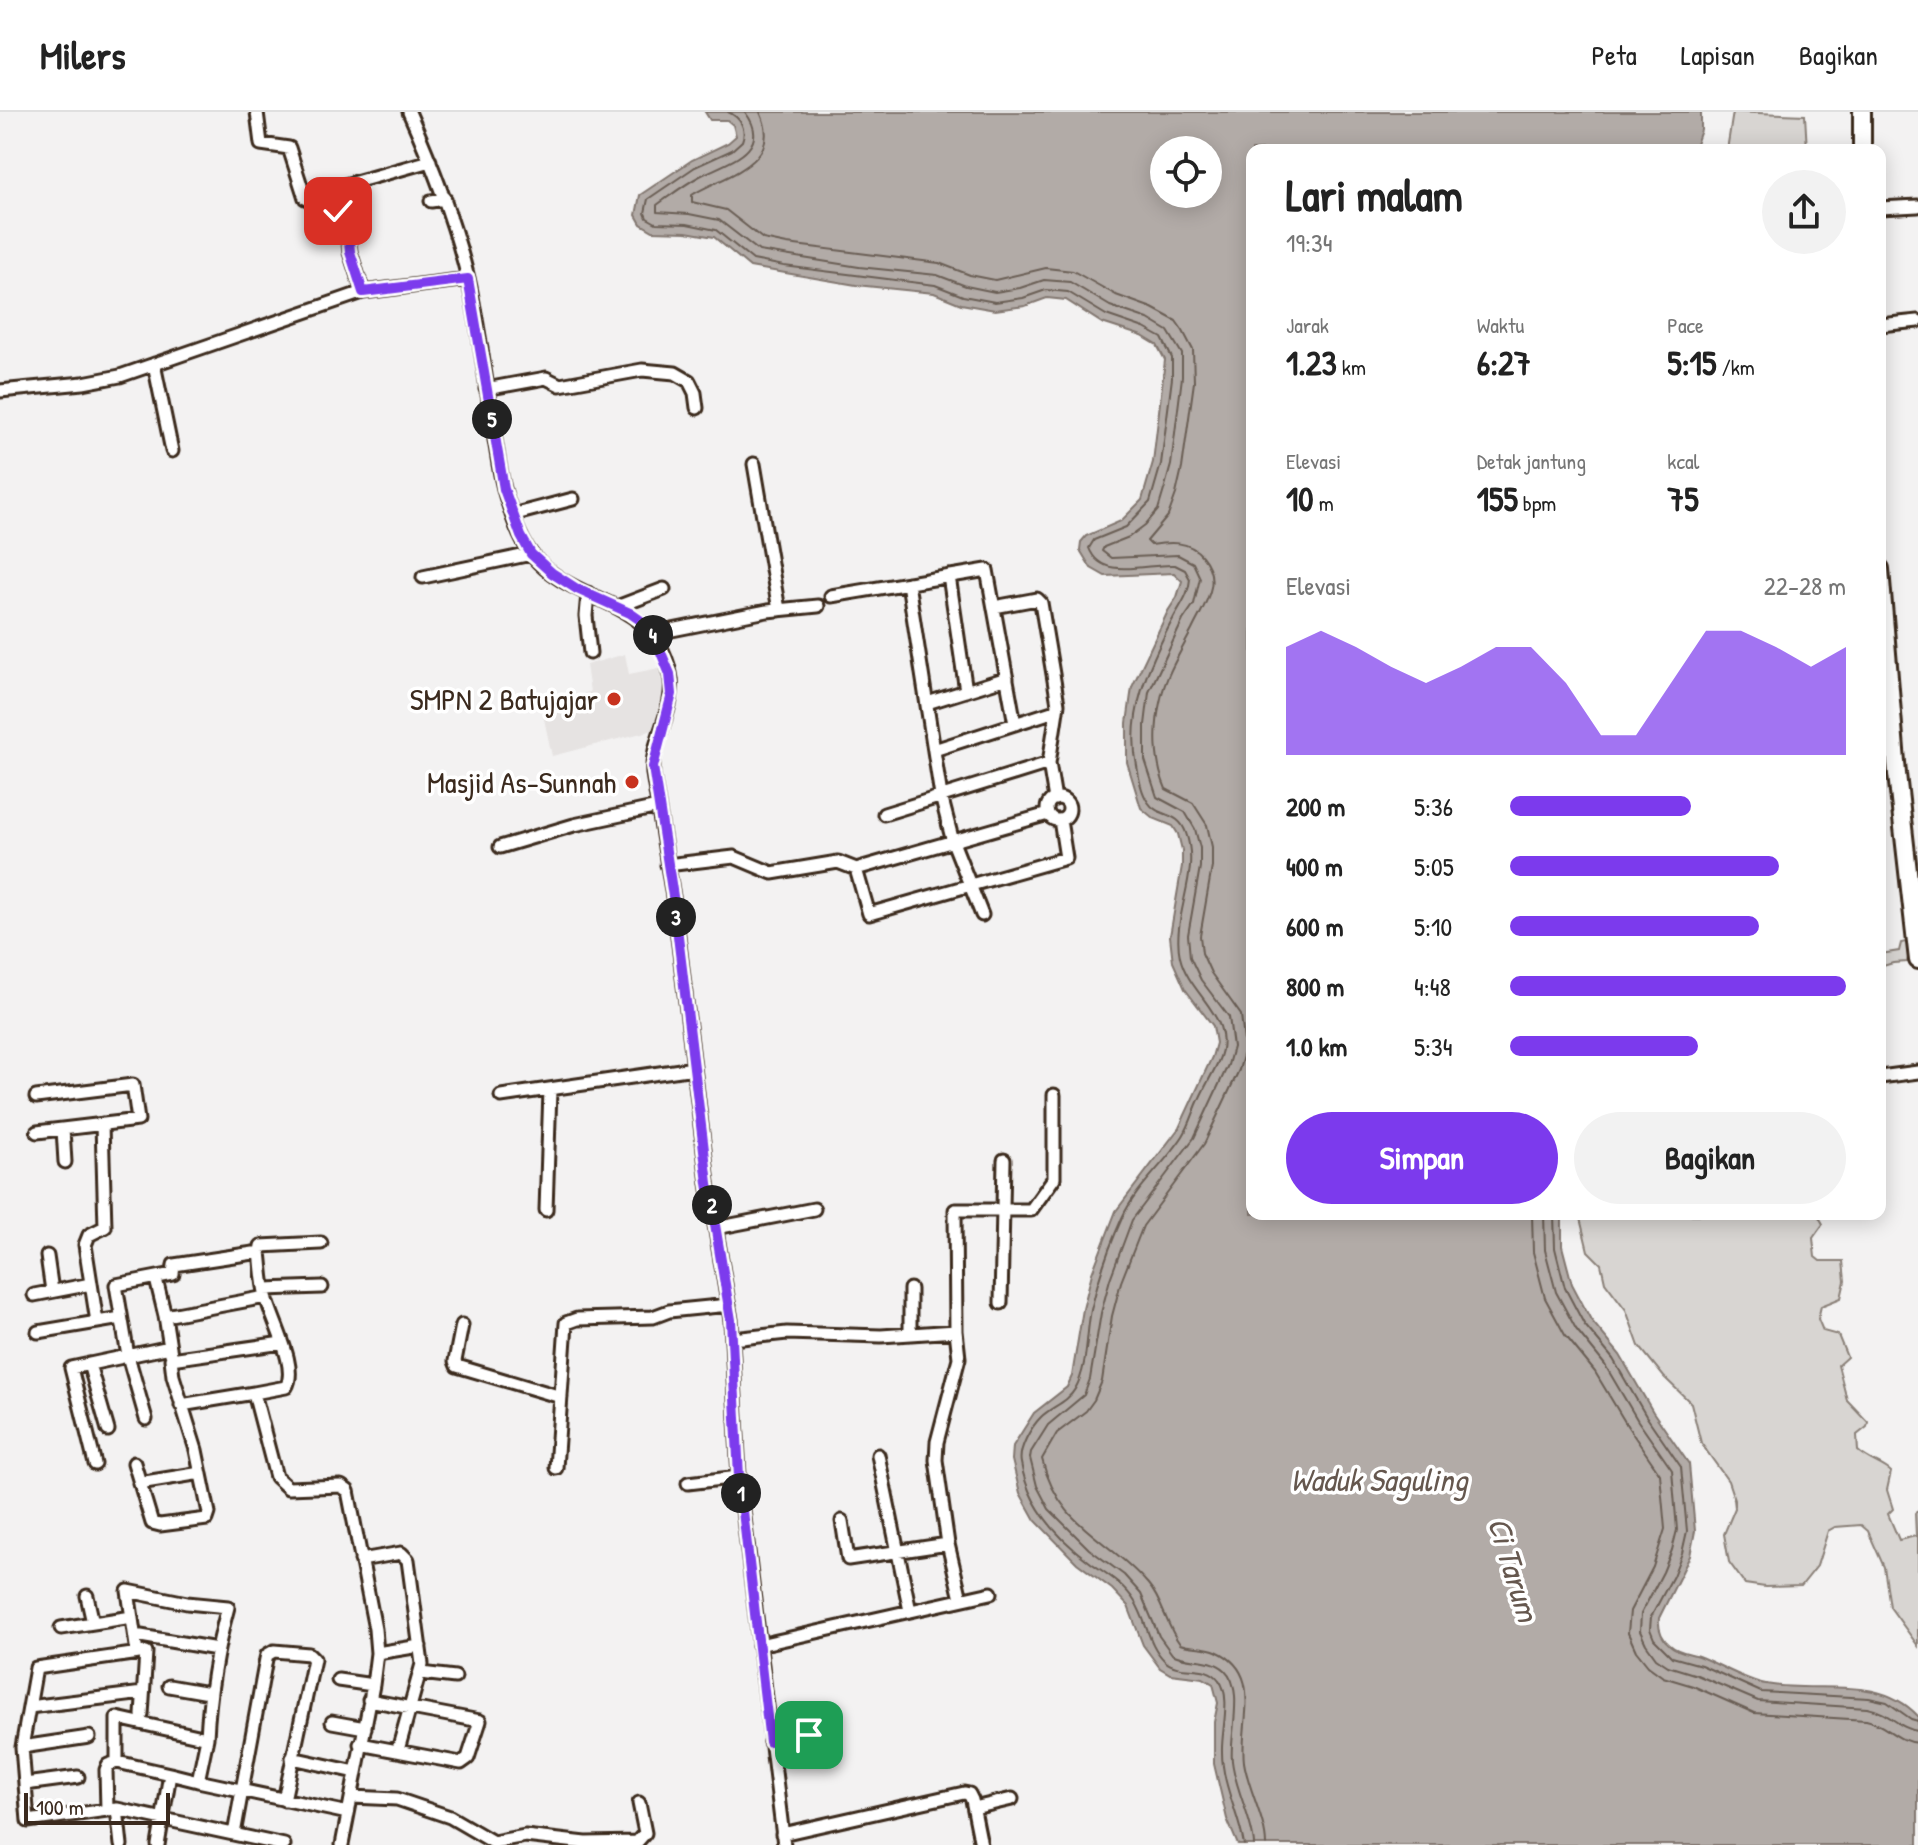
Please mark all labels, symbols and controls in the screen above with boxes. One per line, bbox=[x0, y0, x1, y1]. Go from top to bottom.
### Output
text: Milers bbox=[40, 29, 126, 81]
text: Peta bbox=[1592, 36, 1637, 74]
text: Lapisan bbox=[1681, 36, 1755, 74]
text: Bagikan bbox=[1799, 36, 1878, 74]
map controls bbox=[1150, 136, 1222, 208]
button: locate bbox=[1150, 136, 1222, 208]
text: Lari malam bbox=[1286, 165, 1463, 225]
button: share bbox=[1762, 170, 1846, 254]
pin bbox=[304, 177, 372, 245]
icon: check bbox=[316, 189, 360, 233]
text: 19:34 bbox=[1286, 225, 1332, 260]
text: Jarak bbox=[1286, 310, 1329, 340]
text: Waktu bbox=[1477, 310, 1524, 340]
text: Pace bbox=[1667, 310, 1704, 340]
text: 1.23 bbox=[1286, 340, 1337, 386]
text: 6:27 bbox=[1477, 340, 1531, 386]
text: 5:15 bbox=[1667, 340, 1716, 386]
text: km bbox=[1337, 352, 1366, 382]
text: /km bbox=[1716, 352, 1755, 382]
pin: 5 bbox=[472, 399, 512, 439]
text: 5 bbox=[487, 404, 497, 434]
text: Elevasi bbox=[1286, 446, 1341, 476]
text: Detak jantung bbox=[1477, 446, 1586, 476]
text: kcal bbox=[1667, 446, 1699, 476]
text: 10 bbox=[1286, 476, 1314, 522]
text: 155 bbox=[1477, 476, 1518, 522]
text: 75 bbox=[1667, 476, 1699, 522]
text: m bbox=[1314, 488, 1334, 518]
text: bpm bbox=[1518, 488, 1556, 518]
text: Elevasi bbox=[1286, 568, 1351, 603]
text: 22–28 m bbox=[1764, 568, 1846, 603]
pin: 4 bbox=[633, 615, 673, 655]
text: 4 bbox=[649, 620, 657, 650]
place label: SMPN 2 Batujajar bbox=[410, 679, 598, 719]
marker: SMPN 2 Batujajar bbox=[605, 690, 623, 708]
place label: Masjid As-Sunnah bbox=[427, 762, 616, 802]
marker: Masjid As-Sunnah bbox=[623, 773, 641, 791]
text: 200 m bbox=[1286, 789, 1345, 824]
text: 5:36 bbox=[1414, 789, 1453, 824]
text: 400 m bbox=[1286, 849, 1343, 884]
text: 5:05 bbox=[1414, 849, 1454, 884]
pin: 3 bbox=[656, 897, 696, 937]
text: 3 bbox=[671, 902, 681, 932]
text: 600 m bbox=[1286, 909, 1343, 944]
text: 5:10 bbox=[1414, 909, 1452, 944]
text: 800 m bbox=[1286, 969, 1344, 1004]
text: 4:48 bbox=[1414, 969, 1451, 1004]
text: 1.0 km bbox=[1286, 1029, 1347, 1064]
text: 5:34 bbox=[1414, 1029, 1452, 1064]
button: Simpan bbox=[1286, 1112, 1558, 1204]
button: Bagikan bbox=[1574, 1112, 1846, 1204]
pin: 2 bbox=[692, 1185, 732, 1225]
text: 2 bbox=[707, 1190, 717, 1220]
water label: Waduk Saguling bbox=[1291, 1458, 1469, 1501]
pin: 1 bbox=[721, 1473, 761, 1513]
text: 1 bbox=[737, 1478, 745, 1508]
water label: Ci Tarum bbox=[1478, 1512, 1550, 1627]
pin bbox=[775, 1701, 843, 1769]
icon: arrive bbox=[787, 1713, 831, 1757]
scale bar bbox=[24, 1789, 170, 1825]
text: 100 m bbox=[36, 1792, 84, 1822]

